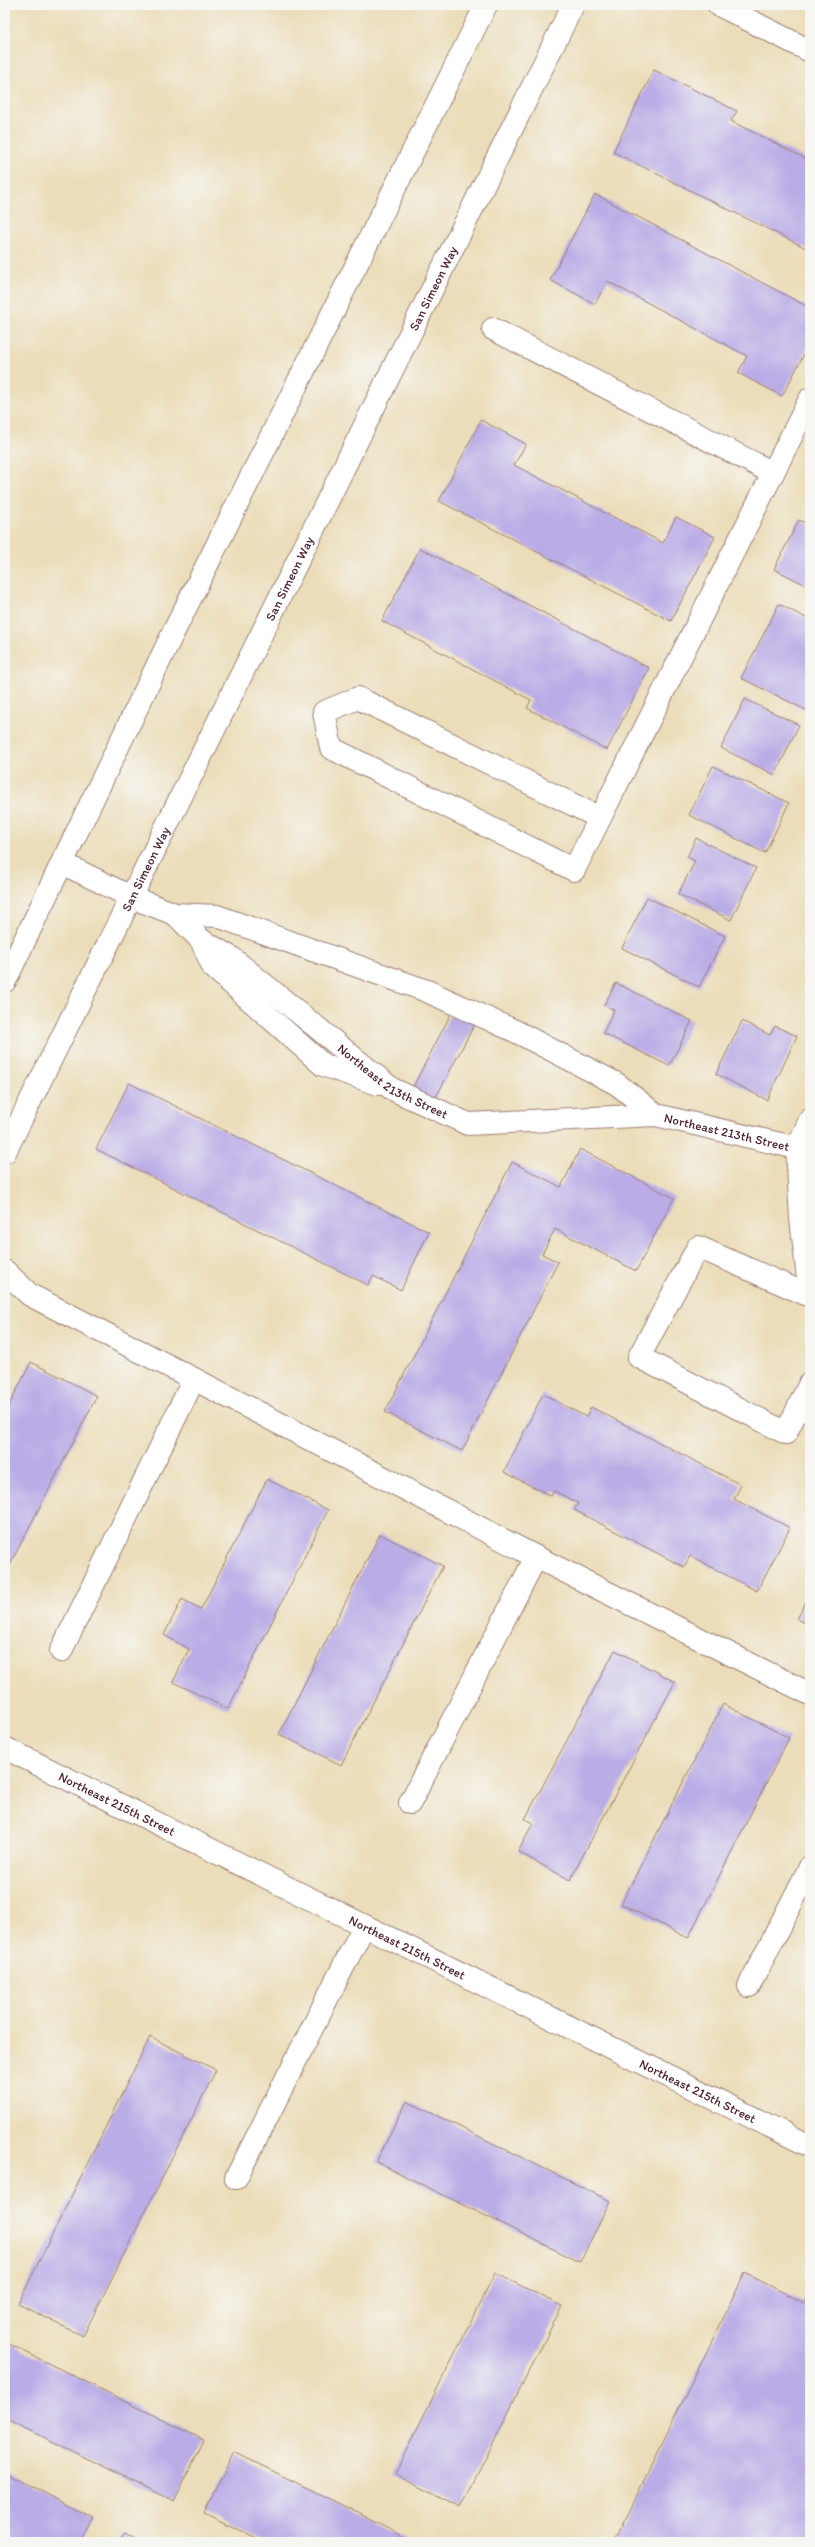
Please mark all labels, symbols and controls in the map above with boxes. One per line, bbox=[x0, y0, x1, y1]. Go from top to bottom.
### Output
street label: San Simeon Way bbox=[406, 244, 460, 333]
street label: San Simeon Way bbox=[262, 534, 317, 623]
street label: San Simeon Way bbox=[118, 824, 173, 914]
street label: Northeast 213th Street bbox=[335, 1041, 450, 1122]
street label: Northeast 213th Street bbox=[662, 1110, 791, 1154]
street label: Northeast 215th Street bbox=[56, 1769, 178, 1839]
street label: Northeast 215th Street bbox=[347, 1912, 468, 1983]
street label: Northeast 215th Street bbox=[637, 2056, 759, 2126]

